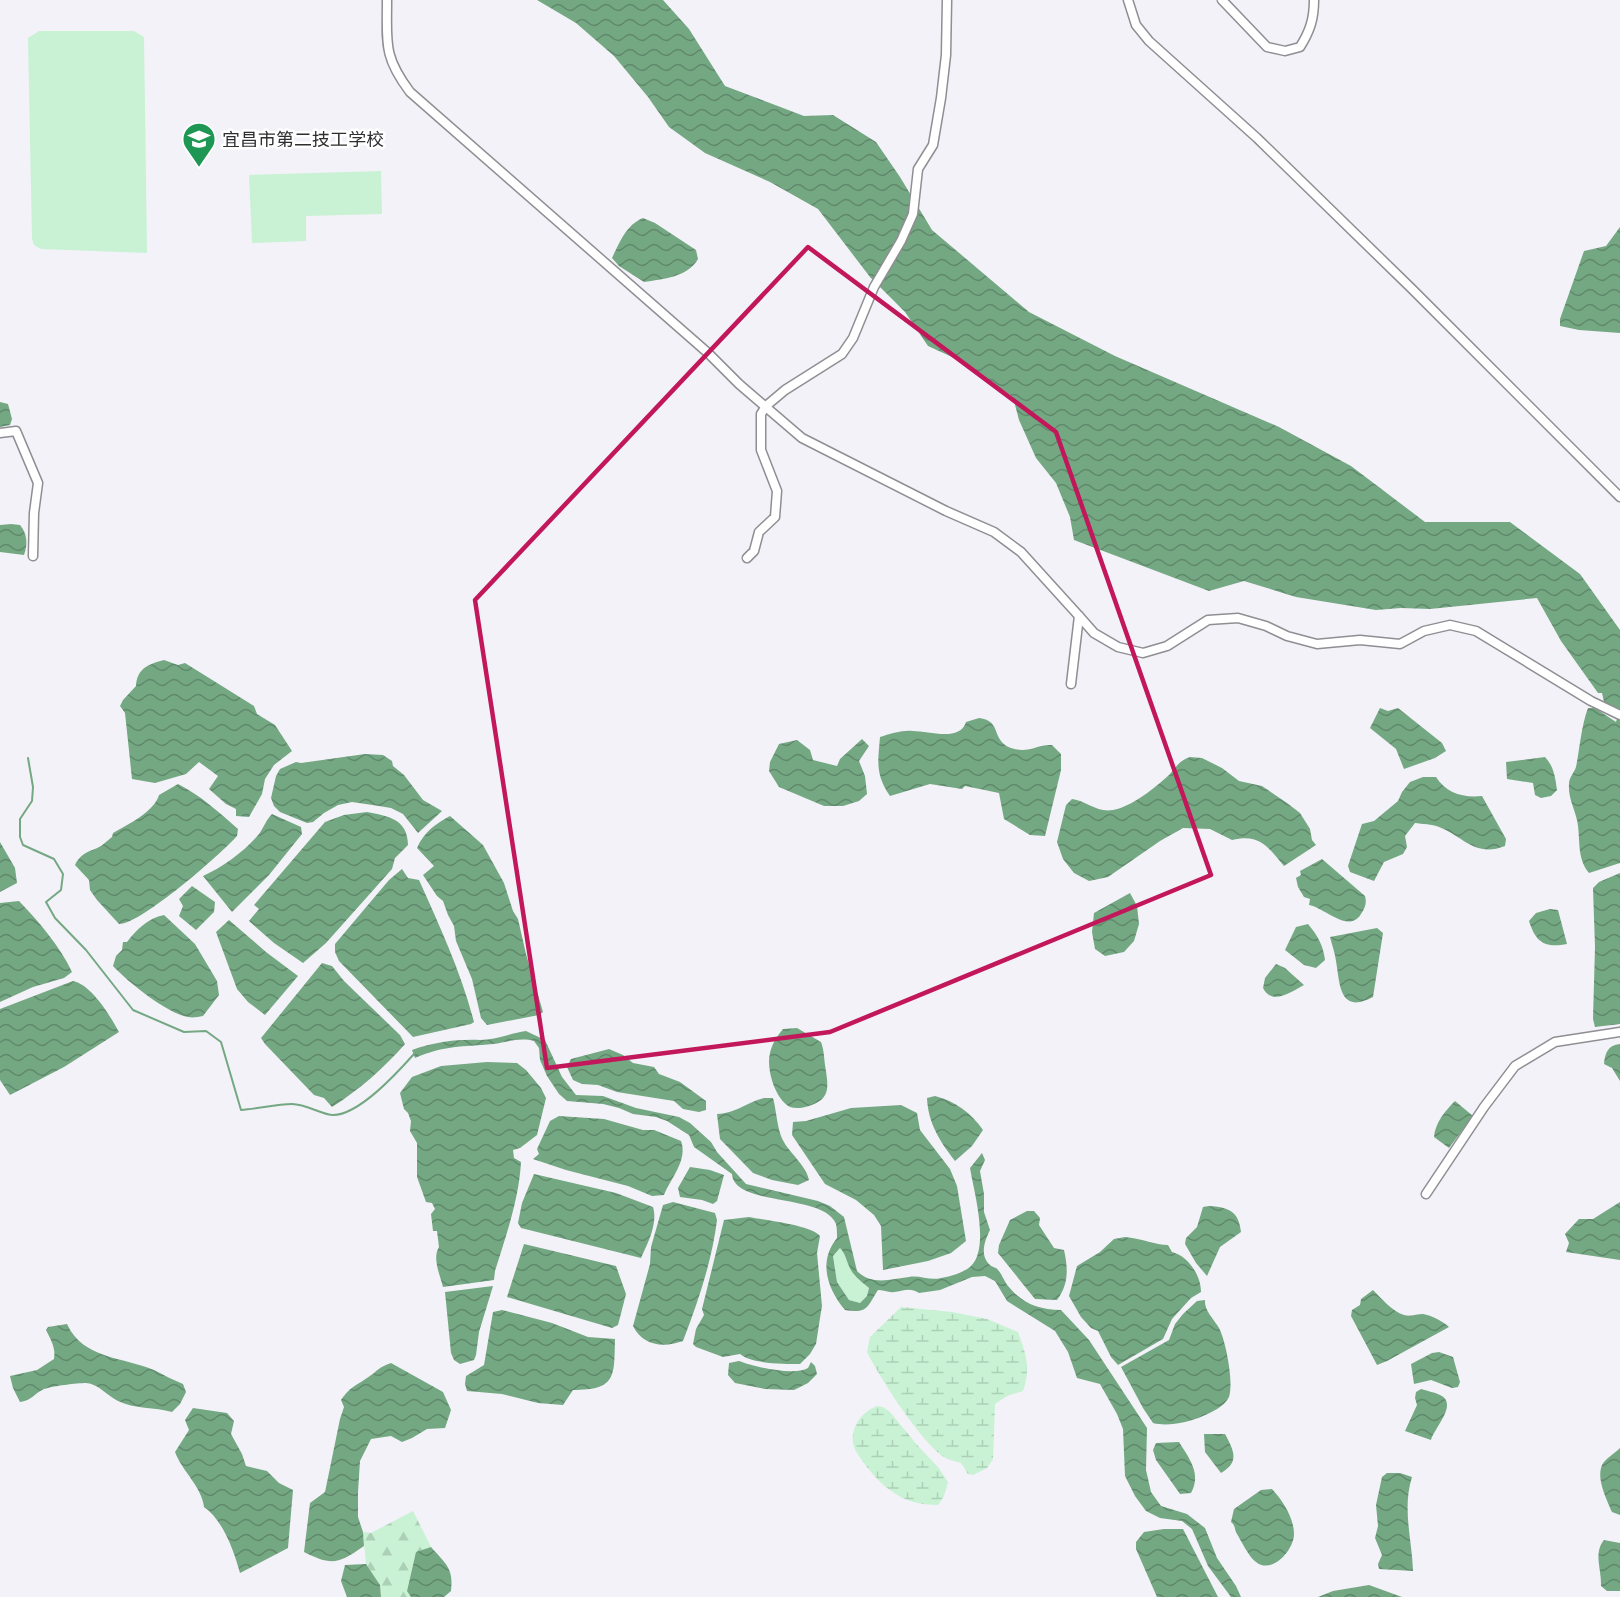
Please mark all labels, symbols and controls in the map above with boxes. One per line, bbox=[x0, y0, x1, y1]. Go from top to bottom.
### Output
school or university icon: 宜昌市第二技工学校 bbox=[181, 121, 217, 168]
place label: 宜昌市第二技工学校 bbox=[222, 129, 384, 150]

